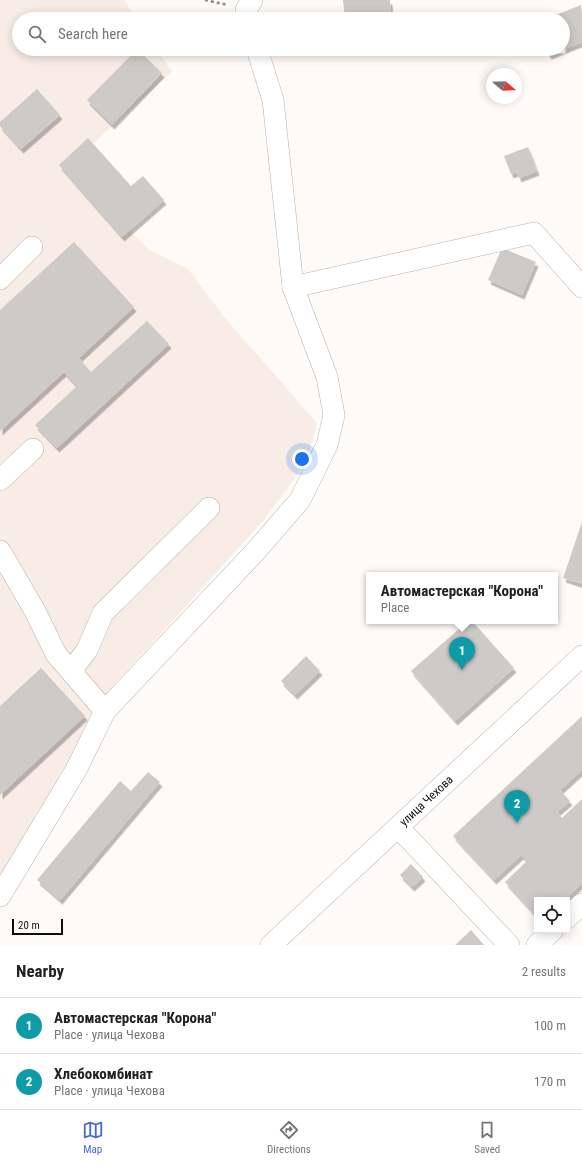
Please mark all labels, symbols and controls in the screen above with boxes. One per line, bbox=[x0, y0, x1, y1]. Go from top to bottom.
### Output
search box bbox=[12, 12, 570, 56]
icon: search bbox=[26, 23, 48, 45]
text: Search here bbox=[58, 25, 128, 43]
north arrow bbox=[486, 68, 522, 104]
your location bbox=[292, 449, 312, 469]
popup bbox=[366, 572, 558, 624]
text: Автомастерская "Корона" bbox=[381, 582, 543, 600]
text: Place bbox=[381, 600, 409, 615]
pin: 1 bbox=[449, 637, 475, 670]
street label: улица Чехова bbox=[397, 772, 456, 829]
pin: 2 bbox=[504, 790, 530, 823]
map controls bbox=[534, 897, 570, 933]
button: locate bbox=[534, 897, 570, 933]
scale bar bbox=[12, 917, 63, 936]
text: 20 m bbox=[18, 919, 40, 932]
text: Nearby bbox=[16, 961, 64, 981]
text: 2 results bbox=[522, 964, 566, 979]
text: Автомастерская "Корона" bbox=[54, 1009, 216, 1027]
text: 1 bbox=[26, 1018, 32, 1033]
text: 100 m bbox=[534, 1018, 566, 1033]
text: Place · улица Чехова bbox=[54, 1027, 165, 1042]
text: Хлебокомбинат bbox=[54, 1065, 153, 1083]
text: 2 bbox=[26, 1074, 32, 1089]
text: 170 m bbox=[534, 1074, 566, 1089]
text: Place · улица Чехова bbox=[54, 1083, 165, 1098]
tab: Map bbox=[82, 1119, 104, 1156]
tab: Directions bbox=[267, 1119, 311, 1156]
tab: Saved bbox=[474, 1119, 500, 1156]

